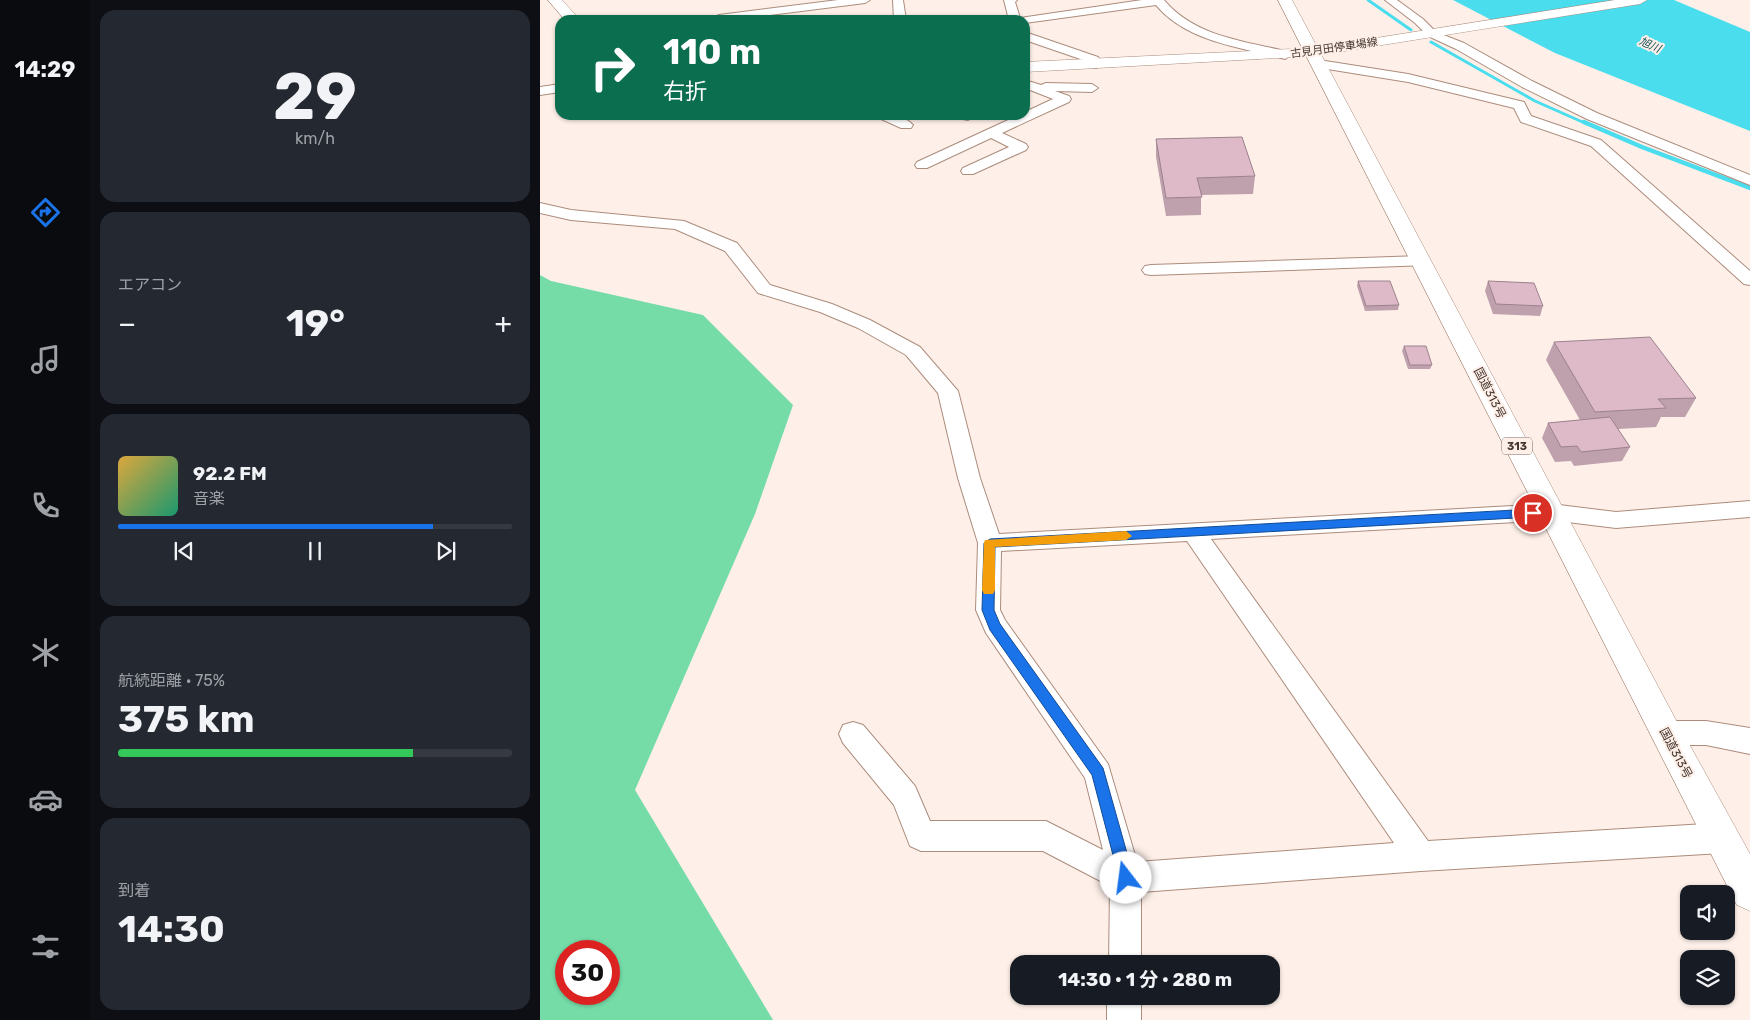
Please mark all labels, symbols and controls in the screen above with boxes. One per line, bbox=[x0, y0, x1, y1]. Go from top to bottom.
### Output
text: 110 m bbox=[663, 31, 761, 73]
icon: right bbox=[580, 35, 645, 100]
street label: 古見月田停車場線 bbox=[1290, 35, 1378, 61]
water label: 旭川 bbox=[1637, 35, 1664, 56]
text: 14:29 bbox=[15, 56, 75, 83]
text: 29 bbox=[273, 58, 357, 135]
text: 右折 bbox=[663, 78, 707, 105]
text: km/h bbox=[295, 129, 335, 148]
icon: directions bbox=[28, 195, 63, 230]
text: エアコン bbox=[118, 275, 182, 294]
text: 19° bbox=[286, 300, 345, 346]
text: − bbox=[118, 307, 136, 340]
text: + bbox=[495, 307, 512, 340]
icon: music bbox=[28, 342, 63, 377]
street label: 国道313号 bbox=[1471, 365, 1509, 421]
road number: 313 bbox=[1502, 438, 1532, 454]
text: 92.2 FM bbox=[193, 462, 267, 485]
icon: phone bbox=[28, 488, 63, 523]
text: 音楽 bbox=[193, 489, 225, 508]
pin bbox=[1512, 492, 1554, 534]
icon: arrive bbox=[1519, 499, 1547, 527]
icon: previous bbox=[170, 537, 198, 565]
icon: pause bbox=[301, 537, 329, 565]
icon: next bbox=[432, 537, 460, 565]
icon: climate bbox=[28, 635, 63, 670]
text: 航続距離 · 75% bbox=[118, 671, 225, 690]
text: 375 km bbox=[118, 696, 255, 742]
street label: 国道313号 bbox=[1657, 725, 1695, 781]
icon: car bbox=[28, 782, 63, 817]
position arrow bbox=[1099, 851, 1151, 903]
text: 到着 bbox=[118, 881, 150, 900]
map controls bbox=[1680, 885, 1735, 1005]
button: sound bbox=[1680, 885, 1735, 940]
text: 14:30 bbox=[118, 906, 225, 952]
icon: filters bbox=[28, 929, 63, 964]
speed limit sign: 30 bbox=[555, 940, 620, 1005]
button: layers bbox=[1680, 950, 1735, 1005]
text: 14:30 · 1 分 · 280 m bbox=[1058, 968, 1232, 991]

